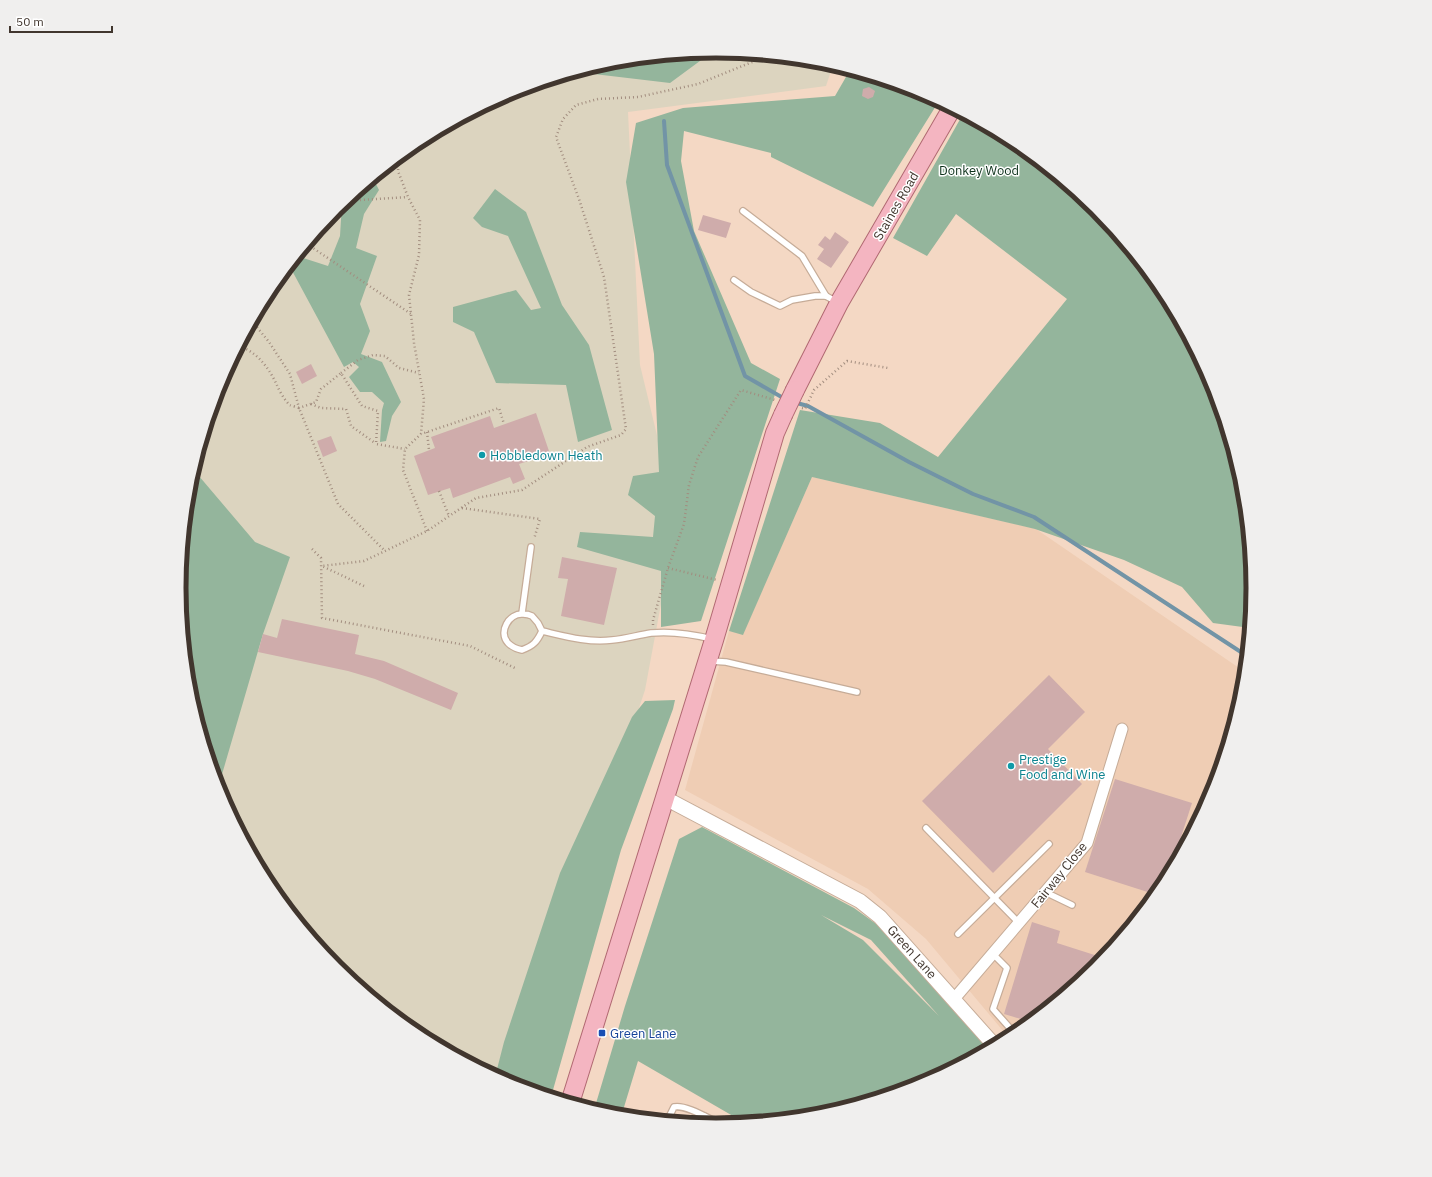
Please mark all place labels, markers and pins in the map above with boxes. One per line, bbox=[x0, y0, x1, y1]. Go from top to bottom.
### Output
place label: Hobbledown Heath bbox=[490, 447, 603, 464]
marker: Hobbledown Heath bbox=[477, 450, 487, 460]
place label: Prestige Food and Wine bbox=[1019, 751, 1105, 783]
marker: Prestige Food and Wine bbox=[1006, 761, 1016, 771]
place label: Green Lane bbox=[610, 1025, 676, 1042]
marker: Green Lane bbox=[597, 1028, 607, 1038]

